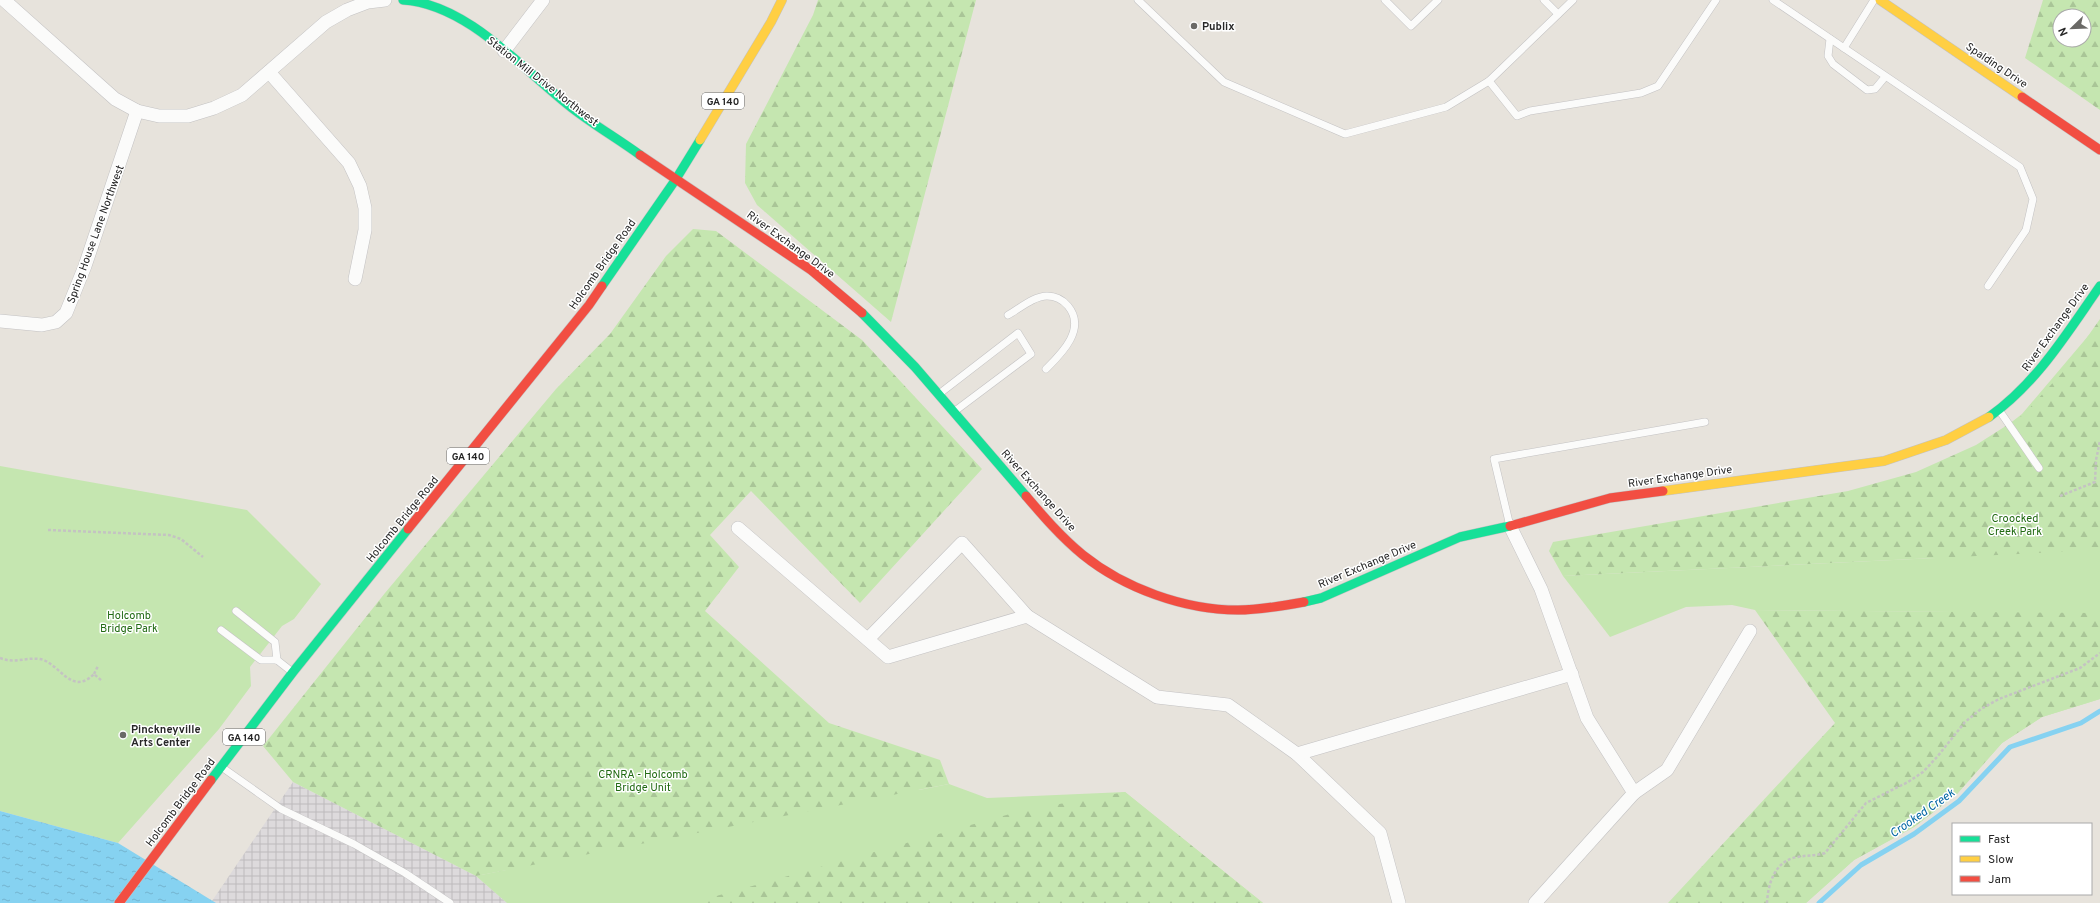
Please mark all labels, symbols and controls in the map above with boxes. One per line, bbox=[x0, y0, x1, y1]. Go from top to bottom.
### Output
north arrow bbox=[2052, 8, 2092, 48]
place label: Publix bbox=[1202, 20, 1235, 34]
marker: Publix bbox=[1189, 21, 1199, 31]
text: N bbox=[2056, 25, 2072, 38]
street label: Station Mill Drive Northwest bbox=[484, 34, 601, 130]
street label: Spalding Drive bbox=[1963, 40, 2030, 92]
road number: GA 140 bbox=[702, 93, 744, 109]
street label: Spring House Lane Northwest bbox=[64, 163, 128, 306]
street label: River Exchange Drive bbox=[744, 208, 837, 281]
street label: Holcomb Bridge Road bbox=[566, 217, 639, 312]
street label: River Exchange Drive bbox=[2019, 281, 2092, 374]
street label: River Exchange Drive bbox=[998, 447, 1079, 535]
road number: GA 140 bbox=[447, 448, 489, 464]
street label: River Exchange Drive bbox=[1627, 463, 1733, 491]
street label: Holcomb Bridge Road bbox=[364, 474, 442, 566]
park label: Croocked Creek Park bbox=[1988, 512, 2042, 539]
street label: River Exchange Drive bbox=[1316, 538, 1419, 592]
park label: Holcomb Bridge Park bbox=[100, 609, 158, 636]
place label: Pinckneyville Arts Center bbox=[131, 723, 201, 750]
road number: GA 140 bbox=[223, 729, 265, 745]
marker: Pinckneyville Arts Center bbox=[118, 730, 128, 740]
street label: Holcomb Bridge Road bbox=[143, 756, 219, 850]
park label: CRNRA - Holcomb Bridge Unit bbox=[598, 768, 688, 795]
water label: Crooked Creek bbox=[1887, 785, 1959, 842]
legend bbox=[1952, 823, 2092, 895]
text: Fast bbox=[1988, 832, 2010, 848]
text: Slow bbox=[1988, 852, 2014, 868]
text: Jam bbox=[1988, 872, 2011, 888]

